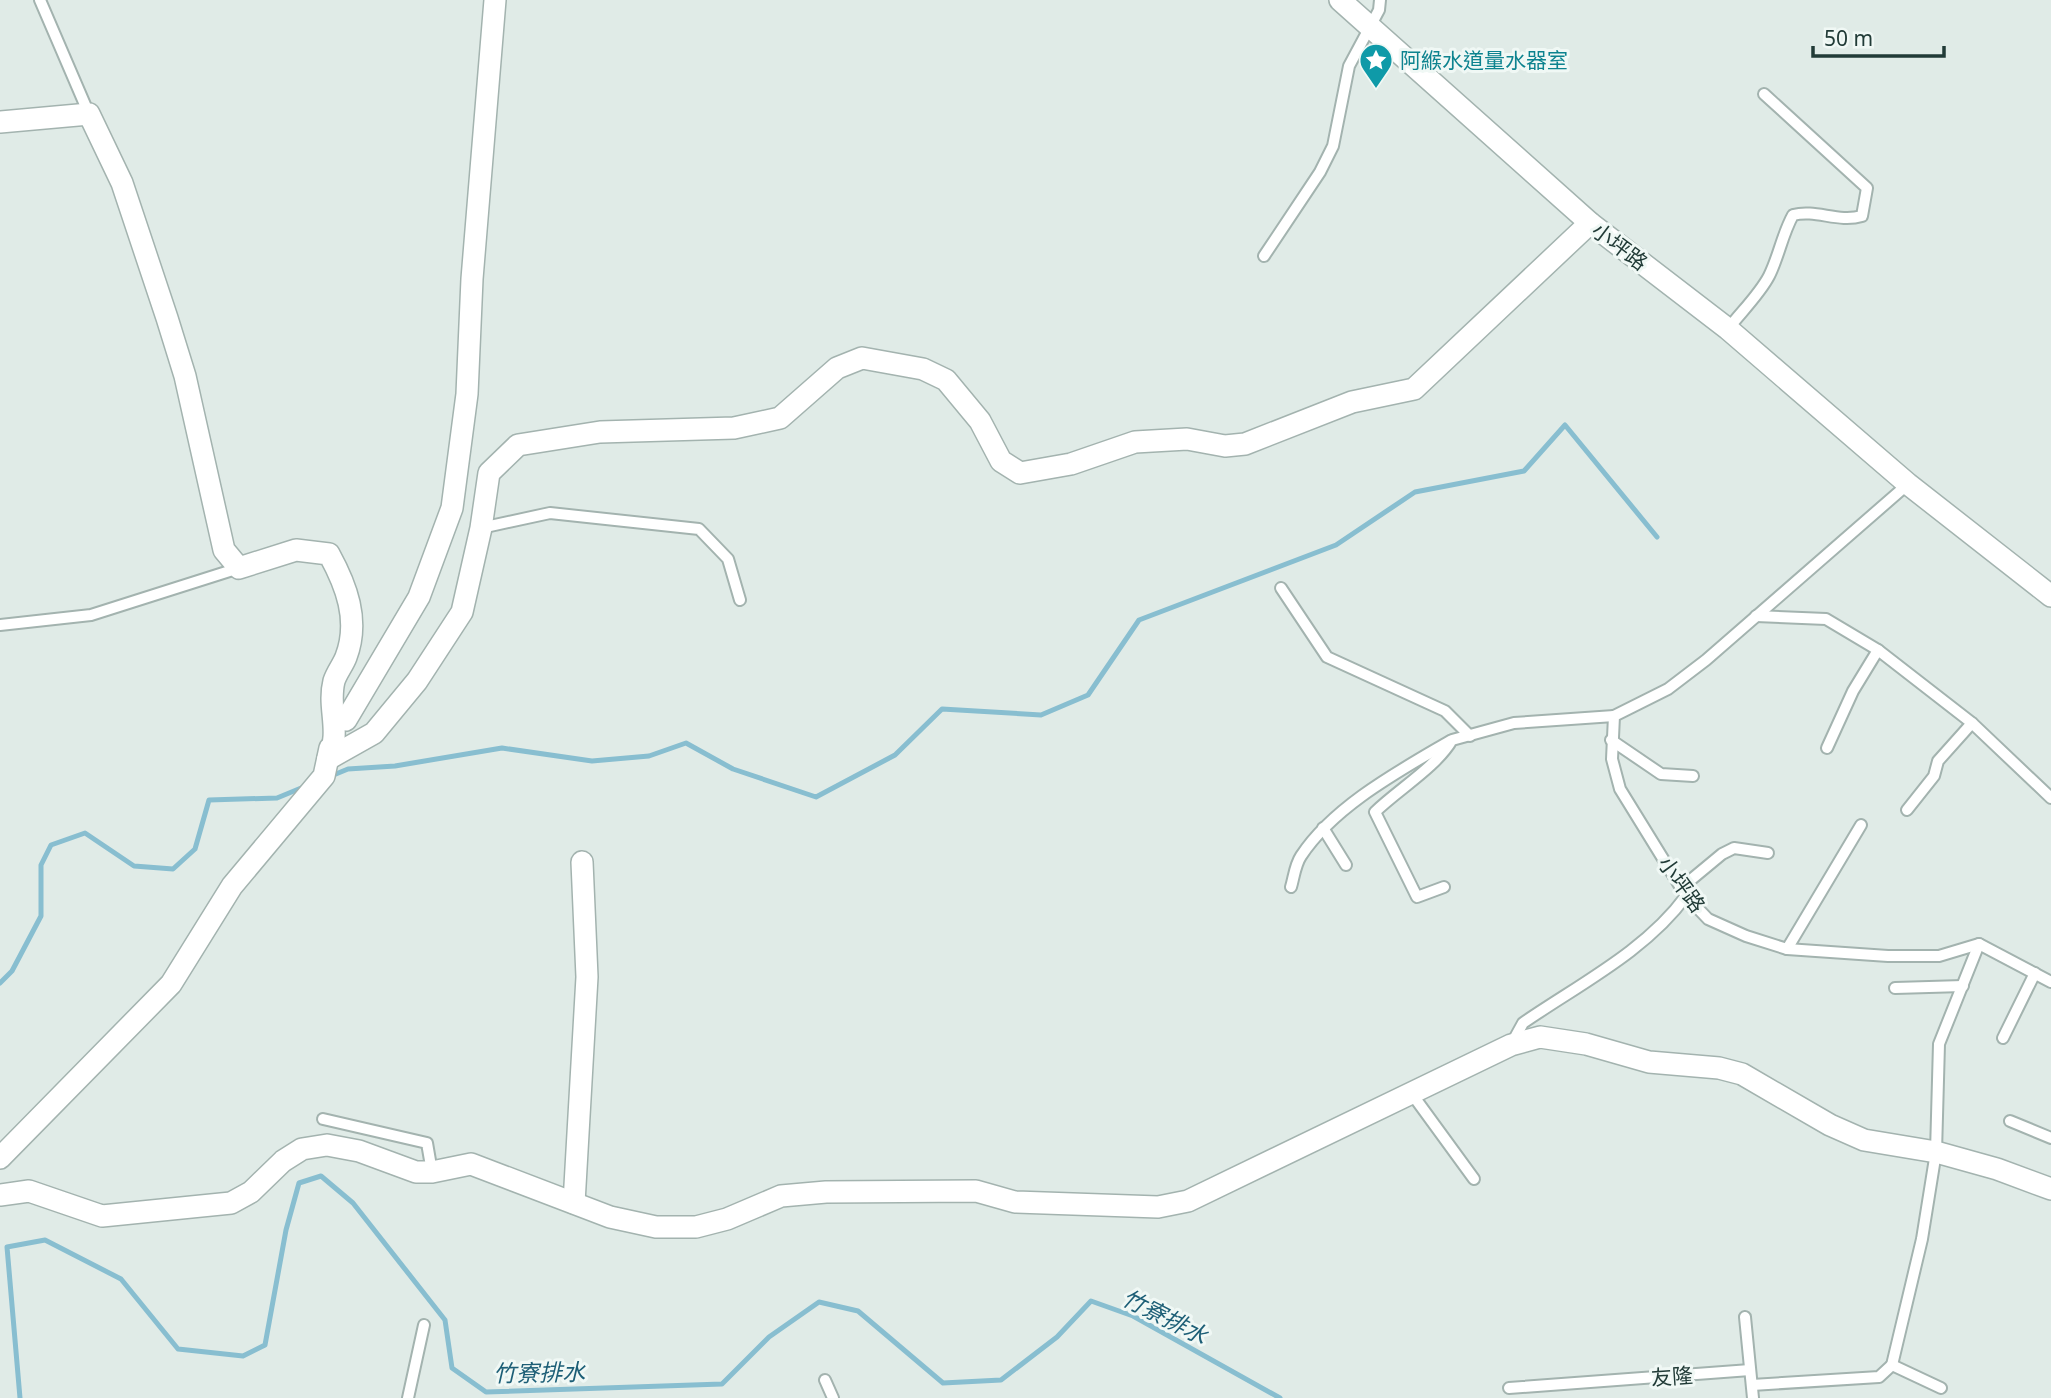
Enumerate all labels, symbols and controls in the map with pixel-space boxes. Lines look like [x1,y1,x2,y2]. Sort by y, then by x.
scale bar [1813,14,1944,58]
text: 50 m [1824,24,1873,52]
place icon: 阿緱水道量水器室 [1357,41,1395,90]
place label: 阿緱水道量水器室 [1400,46,1568,74]
street label: 小坪路 [1586,216,1654,276]
street label: 小坪路 [1652,850,1712,918]
water label: 竹寮排水 [1117,1281,1214,1352]
water label: 竹寮排水 [493,1355,586,1389]
street label: 友隆 [1650,1361,1694,1391]

